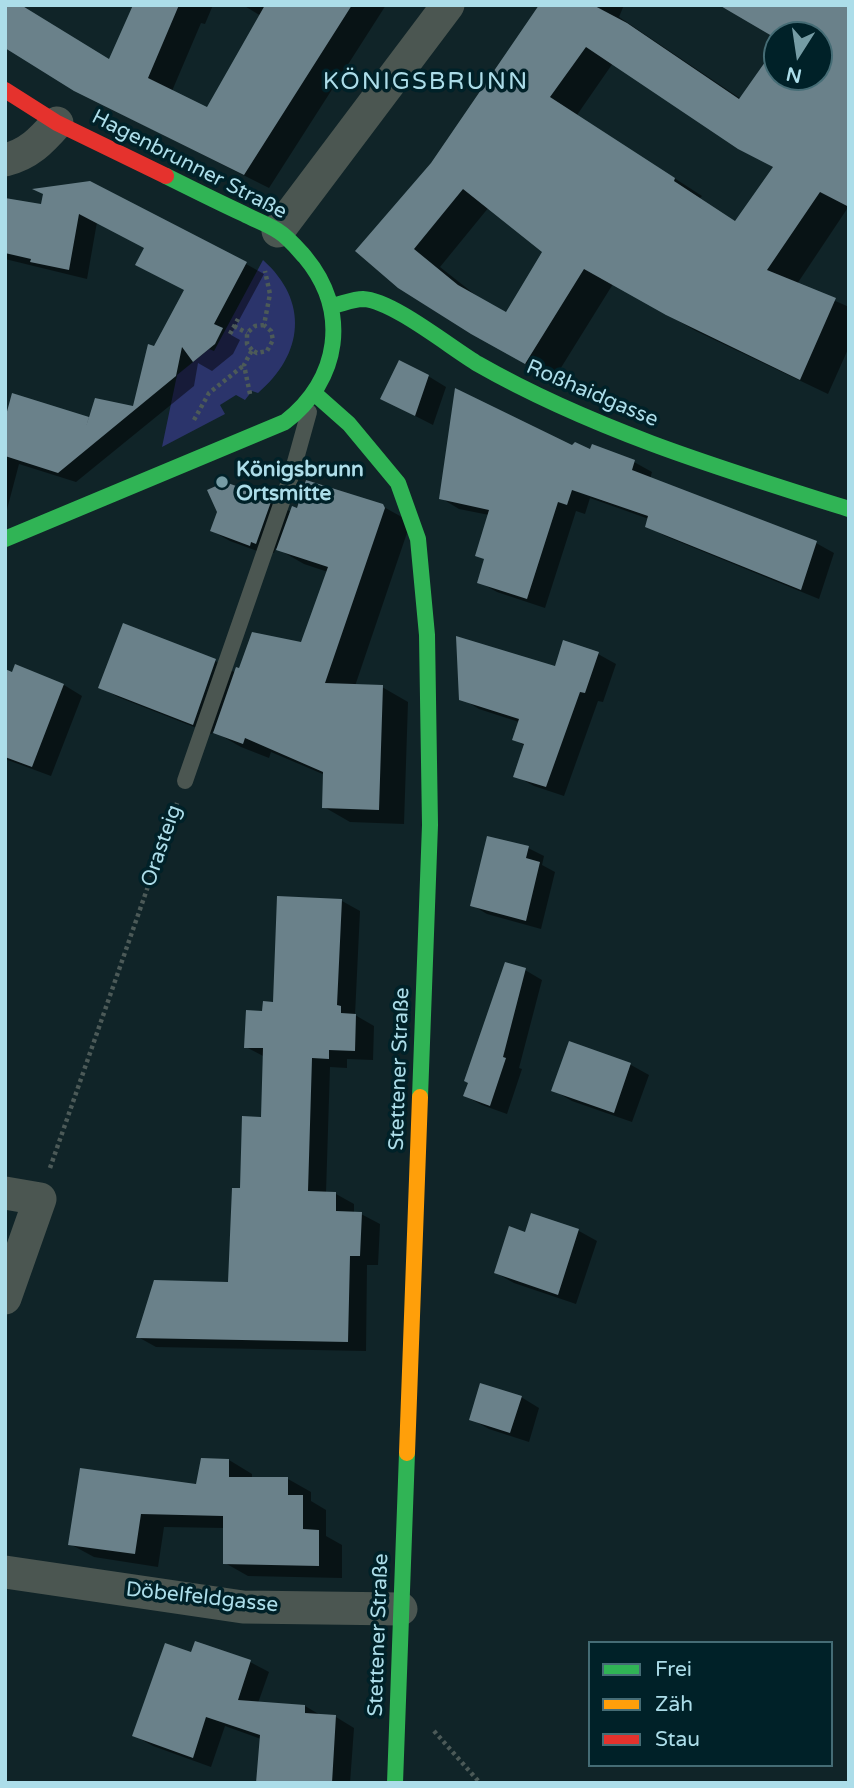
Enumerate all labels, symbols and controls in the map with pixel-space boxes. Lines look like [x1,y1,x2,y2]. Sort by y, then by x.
north arrow [763,21,833,91]
text: N [784,62,804,87]
district label: KÖNIGSBRUNN [324,69,528,97]
street label: Hagenbrunner Straße [87,105,291,225]
street label: Roßhaidgasse [522,355,662,433]
place label: Königsbrunn Ortsmitte [236,457,364,507]
marker: Königsbrunn Ortsmitte [214,474,230,490]
street label: Orasteig [136,802,188,890]
street label: Stettener Straße [385,987,415,1151]
street label: Stettener Straße [364,1553,394,1717]
street label: Döbelfeldgasse [124,1577,280,1619]
legend [588,1641,833,1767]
text: Frei [655,1657,692,1682]
text: Zäh [655,1692,693,1717]
text: Stau [655,1727,700,1752]

